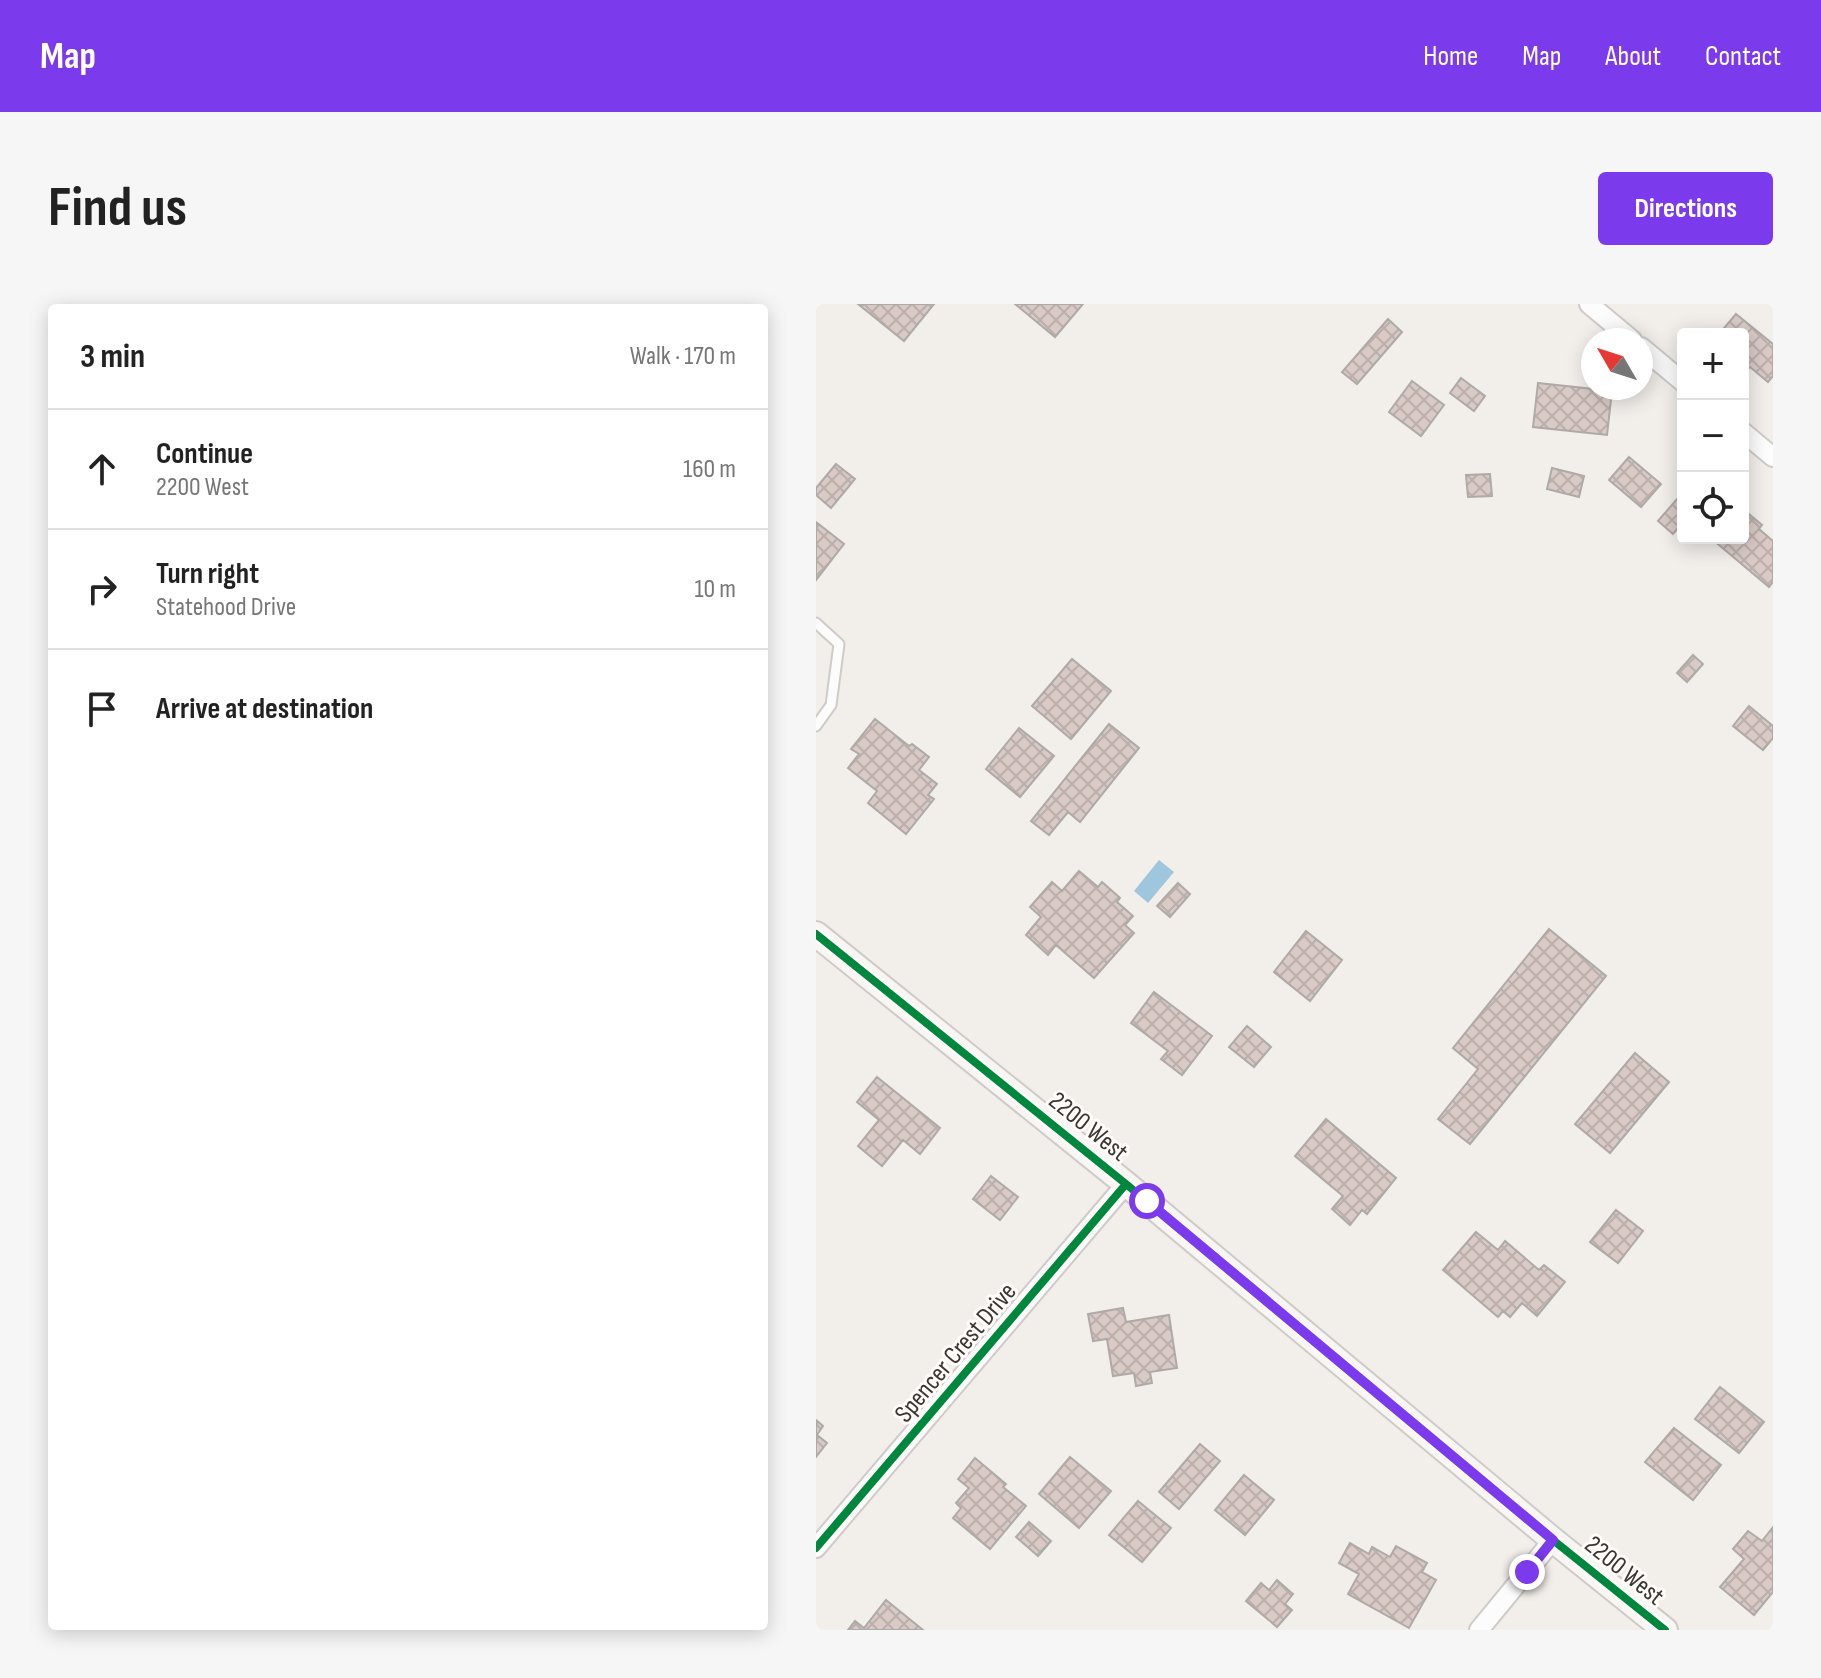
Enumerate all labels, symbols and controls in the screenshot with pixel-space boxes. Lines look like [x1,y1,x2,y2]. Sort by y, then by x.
text: Map [40,34,96,79]
text: Home [1423,40,1478,73]
text: Map [1522,40,1561,73]
text: About [1605,40,1661,73]
text: Contact [1705,40,1781,73]
button: Directions [1598,172,1773,245]
text: Find us [48,175,187,242]
north arrow [1581,328,1653,400]
map controls [1677,328,1749,544]
button: + [1677,328,1749,400]
text: 3 min [80,336,145,377]
text: Walk · 170 m [630,341,736,372]
button: − [1677,400,1749,472]
text: Continue [156,436,253,472]
icon: ahead [80,447,124,491]
text: 160 m [683,454,736,485]
text: 2200 West [156,472,249,503]
button: locate [1677,472,1749,544]
text: Turn right [156,556,259,592]
icon: right [80,567,124,611]
text: 10 m [694,574,736,605]
text: Statehood Drive [156,592,296,623]
icon: arrive [80,687,124,731]
text: Arrive at destination [156,691,373,727]
street label: 2200 West [1042,1086,1134,1168]
route start [1129,1183,1165,1219]
street label: Spencer Crest Drive [889,1277,1023,1429]
street label: 2200 West [1578,1530,1670,1612]
route end [1509,1554,1545,1590]

